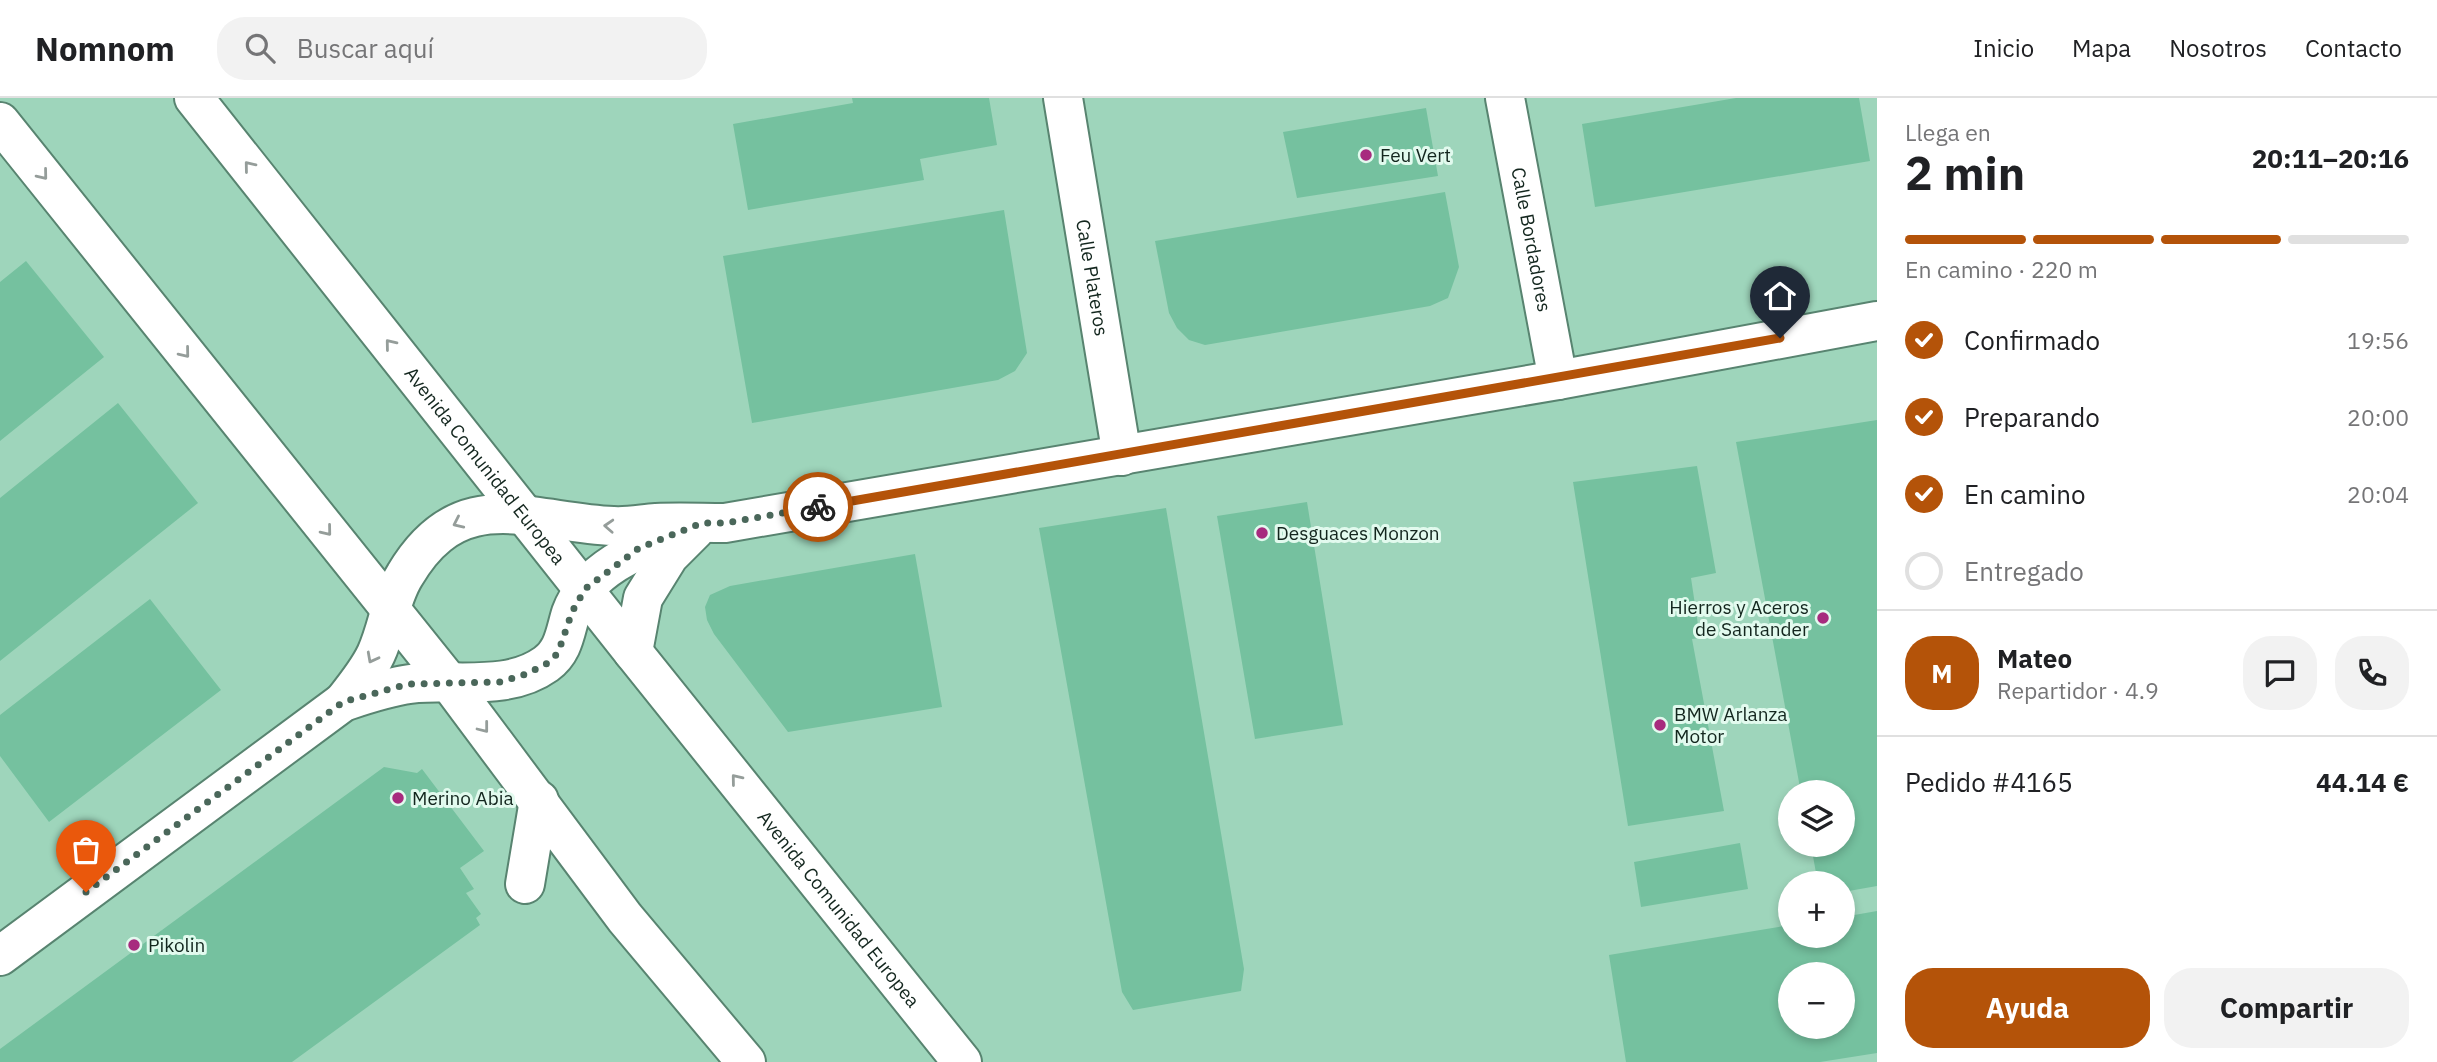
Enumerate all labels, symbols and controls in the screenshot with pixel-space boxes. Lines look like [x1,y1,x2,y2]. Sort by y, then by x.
search box [217,17,707,80]
text: Nomnom [35,27,175,70]
icon: search [241,29,279,67]
text: Buscar aquí [297,31,434,65]
text: Inicio [1973,32,2034,64]
text: Mapa [2072,32,2131,64]
text: Nosotros [2169,32,2267,64]
text: Contacto [2305,32,2402,64]
text: Llega en [1905,117,1991,147]
text: 20:11–20:16 [2252,141,2409,175]
place label: Feu Vert [1380,143,1451,167]
text: 2 min [1905,143,2025,203]
marker: Feu Vert [1358,147,1374,163]
one-way arrow [244,161,257,173]
street label: Calle Bordadores [1506,165,1557,314]
one-way arrow [34,168,47,180]
street label: Calle Plateros [1071,218,1114,338]
text: En camino · 220 m [1905,254,2098,284]
pin [1750,266,1810,338]
icon: home [1761,277,1799,315]
icon: check [1905,321,1943,359]
text: Confirmado [1964,323,2100,357]
text: 19:56 [2347,325,2409,355]
one-way arrow [386,339,399,351]
one-way arrow [176,346,189,358]
street label: Avenida Comunidad Europea [400,362,571,569]
icon: check [1905,398,1943,436]
text: Preparando [1964,400,2100,434]
text: 20:00 [2347,402,2409,432]
courier [783,472,853,542]
icon: check [1905,475,1943,513]
text: En camino [1964,477,2086,511]
text: 20:04 [2347,479,2409,509]
icon: bike [799,488,837,526]
one-way arrow [453,515,465,529]
one-way arrow [603,518,614,533]
place label: Desguaces Monzon [1276,521,1440,545]
one-way arrow [318,523,331,535]
marker: Desguaces Monzon [1254,525,1270,541]
text: Entregado [1964,554,2084,588]
place label: Hierros y Aceros de Santander [1669,595,1809,641]
marker: Hierros y Aceros de Santander [1815,610,1831,626]
button: chat [2243,636,2317,710]
button: phone [2335,636,2409,710]
text: Mateo [1997,641,2072,675]
one-way arrow [367,651,381,663]
text: M [1931,656,1953,690]
text: Repartidor · 4.9 [1997,675,2159,705]
place label: BMW Arlanza Motor [1674,702,1787,748]
marker: BMW Arlanza Motor [1652,717,1668,733]
one-way arrow [476,720,489,732]
text: Pedido #4165 [1905,765,2073,799]
text: 44.14 € [2316,765,2409,799]
one-way arrow [732,774,744,787]
map controls [1778,780,1855,1039]
button: layers [1778,780,1855,857]
place label: Merino Abia [412,786,514,810]
marker: Merino Abia [390,790,406,806]
street label: Avenida Comunidad Europea [753,805,925,1012]
pin [56,820,116,892]
icon: bag [67,831,105,869]
button: + [1778,871,1855,948]
place label: Pikolin [148,933,205,957]
marker: Pikolin [126,937,142,953]
button: − [1778,962,1855,1039]
button: Ayuda [1905,968,2150,1048]
button: Compartir [2164,968,2409,1048]

